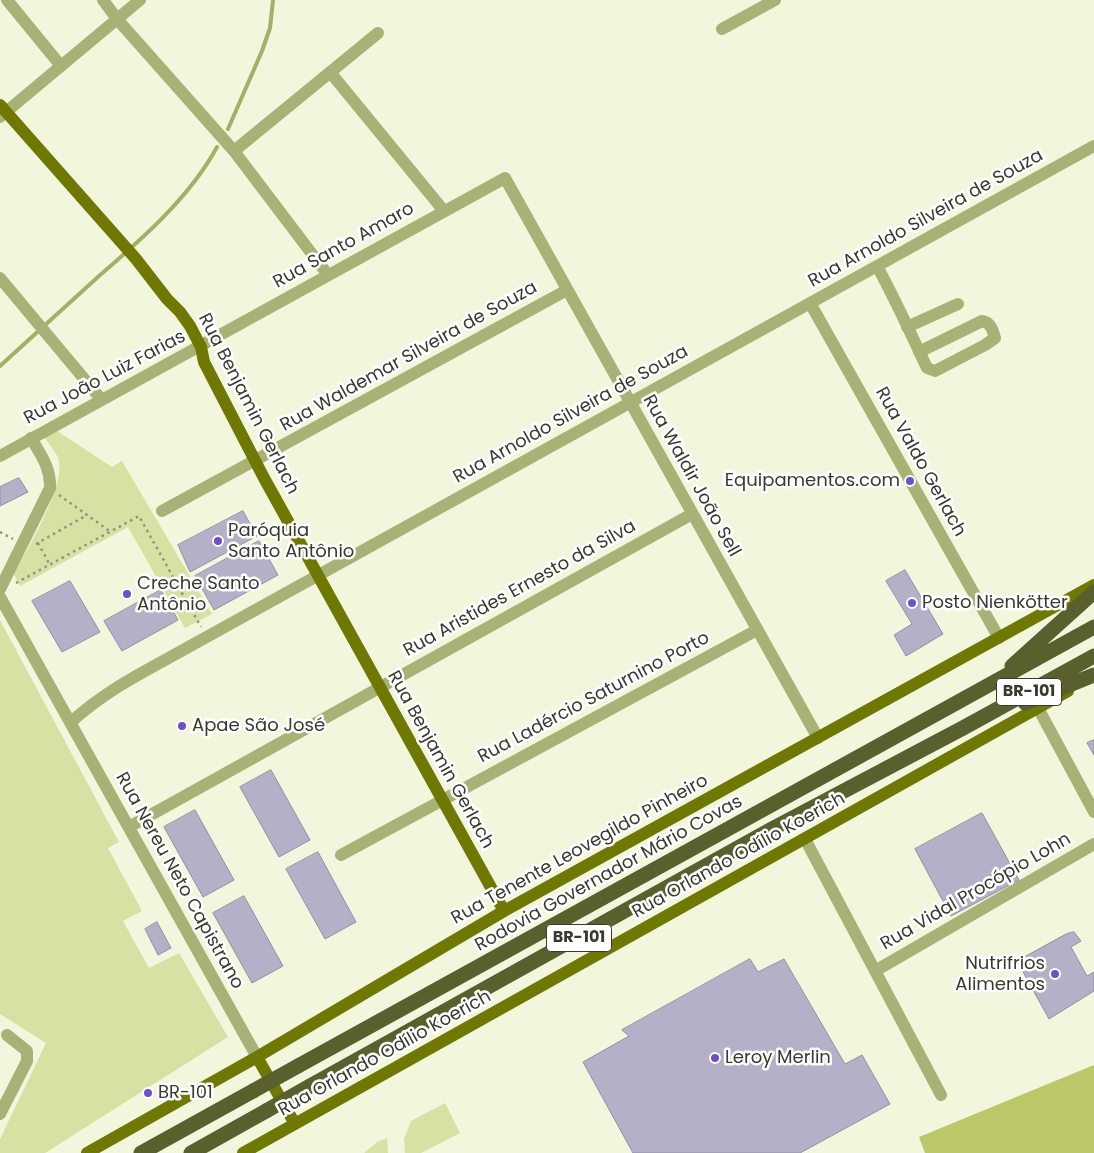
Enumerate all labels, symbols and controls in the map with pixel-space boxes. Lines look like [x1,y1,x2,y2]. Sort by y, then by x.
street label: Rua Arnoldo Silveira de Souza [805,145,1047,293]
street label: Rua Santo Amaro [270,198,418,294]
street label: Rua Waldemar Silveira de Souza [277,277,541,437]
street label: Rua Benjamin Gerlach [193,310,303,498]
street label: Rua João Luiz Farias [21,326,189,430]
street label: Rua Arnoldo Silveira de Souza [450,341,692,489]
street label: Rua Valdo Gerlach [870,383,970,541]
street label: Rua Waldir João Sell [637,391,745,561]
place label: Equipamentos.com [725,470,900,492]
marker: Equipamentos.com [904,475,916,487]
street label: Rua Aristides Ernesto da Silva [400,516,640,662]
place label: Paróquia Santo Antônio [228,520,354,562]
marker: Paróquia Santo Antônio [212,535,224,547]
place label: Creche Santo Antônio [137,573,260,616]
marker: Creche Santo Antônio [121,588,133,600]
place label: Posto Nienkötter [922,592,1068,614]
marker: Posto Nienkötter [906,597,918,609]
street label: Rua Ladércio Saturnino Porto [475,628,713,768]
street label: Rua Benjamin Gerlach [382,667,498,853]
road number: BR-101 [996,679,1062,706]
place label: Apae São José [192,715,325,737]
marker: Apae São José [176,720,188,732]
street label: Rua Nereu Neto Capistrano [110,769,248,993]
street label: Rua Tenente Leovegildo Pinheiro [448,770,712,930]
street label: Rua Orlando Odílio Koerich [629,788,849,924]
street label: Rodovia Governador Mário Covas [472,791,746,957]
street label: Rua Vidal Procópio Lohn [877,829,1075,955]
road number: BR-101 [546,924,612,951]
place label: Nutrifrios Alimentos [955,953,1045,996]
marker: Nutrifrios Alimentos [1049,968,1061,980]
street label: Rua Orlando Odílio Koerich [275,986,495,1122]
place label: Leroy Merlin [725,1047,831,1069]
marker: Leroy Merlin [709,1052,721,1064]
place label: BR-101 [158,1082,213,1104]
marker: BR-101 [142,1087,154,1099]

